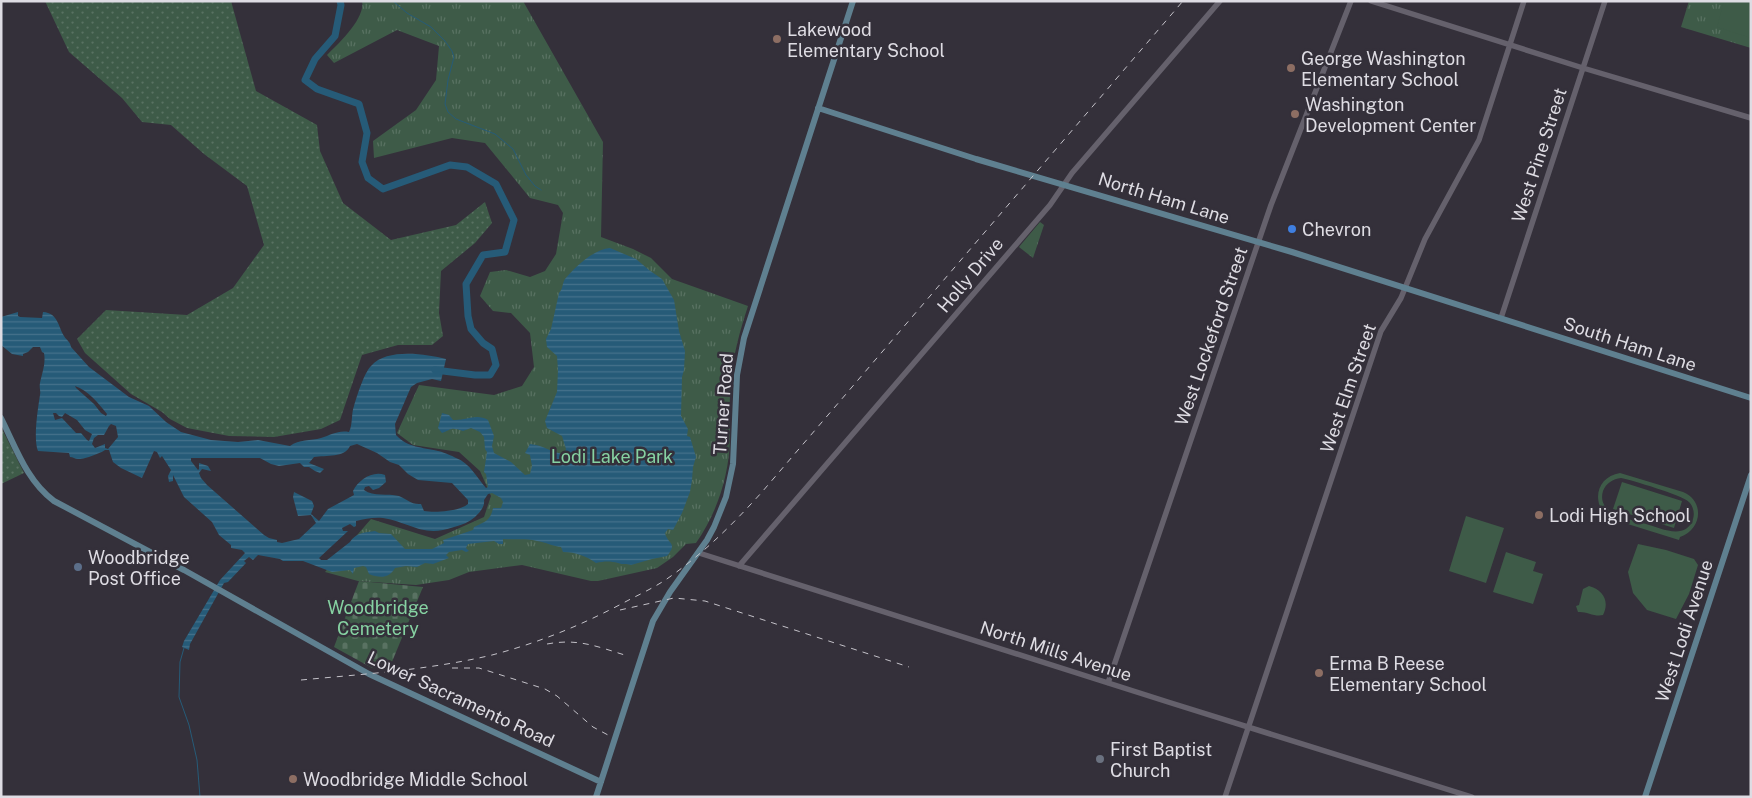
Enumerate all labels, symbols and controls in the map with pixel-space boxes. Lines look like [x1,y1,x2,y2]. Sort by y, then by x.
place label: Lakewood Elementary School [787,19,945,61]
marker: Lakewood Elementary School [771,33,783,45]
place label: George Washington Elementary School [1301,48,1466,90]
marker: George Washington Elementary School [1285,62,1297,74]
street label: West Pine Street [1507,85,1571,225]
place label: Washington Development Center [1305,94,1476,136]
marker: Washington Development Center [1289,108,1301,120]
street label: North Ham Lane [1096,168,1232,228]
place label: Chevron [1302,219,1371,240]
marker: Chevron [1286,223,1298,235]
street label: Holly Drive [933,233,1007,317]
street label: West Lockeford Street [1170,244,1252,428]
street label: South Ham Lane [1561,313,1699,375]
street label: West Elm Street [1316,320,1380,456]
street label: Turner Road [709,352,737,456]
park label: Lodi Lake Park [551,446,673,467]
place label: Lodi High School [1549,505,1691,526]
marker: Lodi High School [1533,509,1545,521]
place label: Woodbridge Post Office [88,547,190,589]
street label: West Lodi Avenue [1651,557,1717,705]
marker: Woodbridge Post Office [72,561,84,573]
park label: Woodbridge Cemetery [327,597,429,639]
street label: North Mills Avenue [977,617,1135,685]
street label: Lower Sacramento Road [364,646,558,752]
place label: Erma B Reese Elementary School [1329,653,1487,695]
marker: Erma B Reese Elementary School [1313,667,1325,679]
place label: First Baptist Church [1110,739,1212,781]
marker: First Baptist Church [1094,753,1106,765]
place label: Woodbridge Middle School [303,769,528,790]
marker: Woodbridge Middle School [287,773,299,785]

